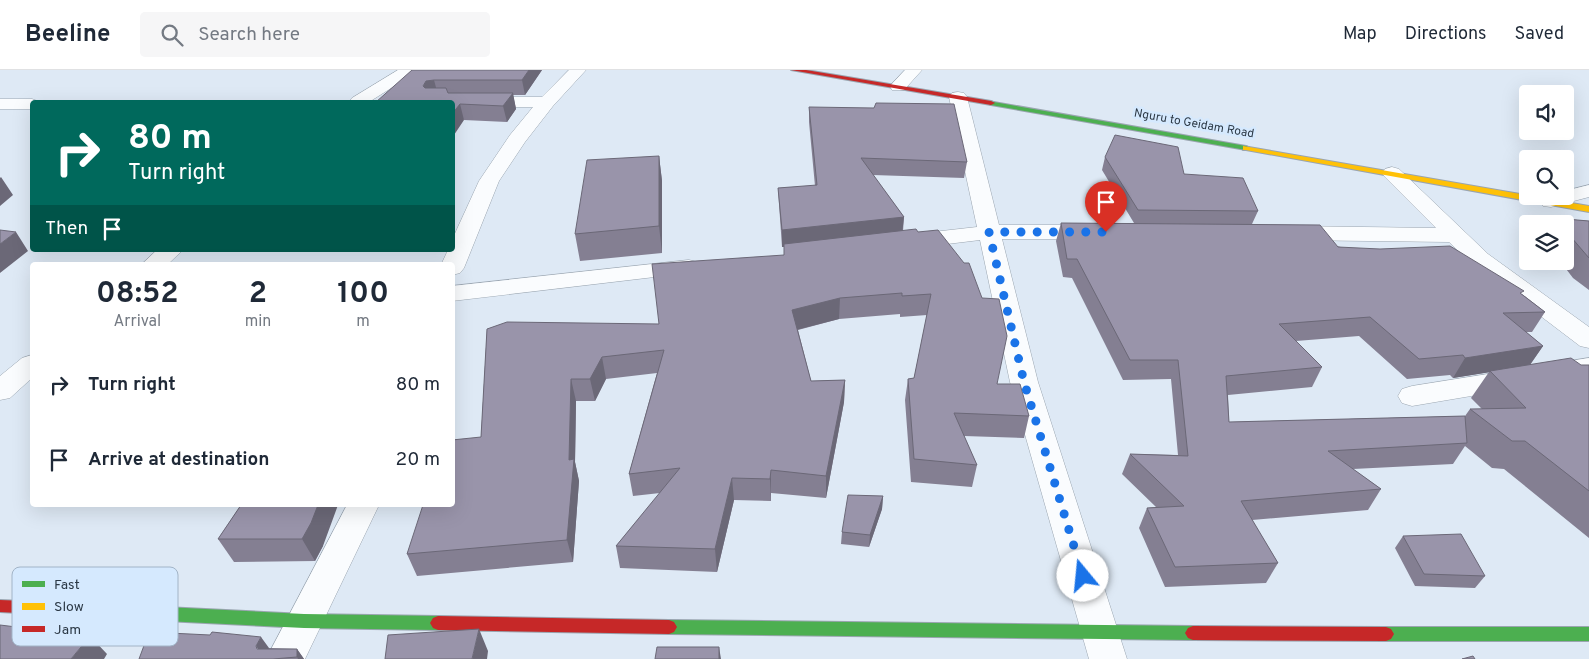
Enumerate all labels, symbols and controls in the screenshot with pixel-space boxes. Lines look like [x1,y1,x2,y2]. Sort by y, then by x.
search box [140,12,490,57]
text: Beeline [25,20,110,50]
icon: search [158,21,186,49]
text: Search here [198,23,300,47]
text: Map [1343,23,1377,46]
text: Directions [1405,23,1487,46]
text: Saved [1515,23,1564,46]
map controls [1519,85,1574,270]
button: sound [1519,85,1574,140]
street label: Nguru to Geidam Road [1133,106,1255,142]
text: 80 m [128,117,212,161]
icon: right [45,120,110,185]
button: search [1519,150,1574,205]
text: Turn right [128,160,225,187]
pin [1085,181,1127,232]
icon: arrive [1092,188,1120,216]
icon: arrive [98,215,126,243]
button: layers [1519,215,1574,270]
text: Then [45,217,88,241]
text: 08:52 [96,276,179,313]
text: 2 [249,276,267,313]
text: 100 [337,276,389,313]
text: Arrival [113,312,161,332]
text: min [245,312,271,332]
text: m [356,312,370,332]
icon: right [45,371,73,399]
text: Turn right [88,373,176,397]
text: 80 m [396,373,440,397]
icon: arrive [45,446,73,474]
text: Arrive at destination [88,448,269,472]
text: 20 m [396,448,440,472]
position arrow [1056,549,1108,601]
legend [12,567,178,646]
text: Fast [54,577,80,594]
text: Slow [54,599,84,616]
text: Jam [54,622,81,639]

